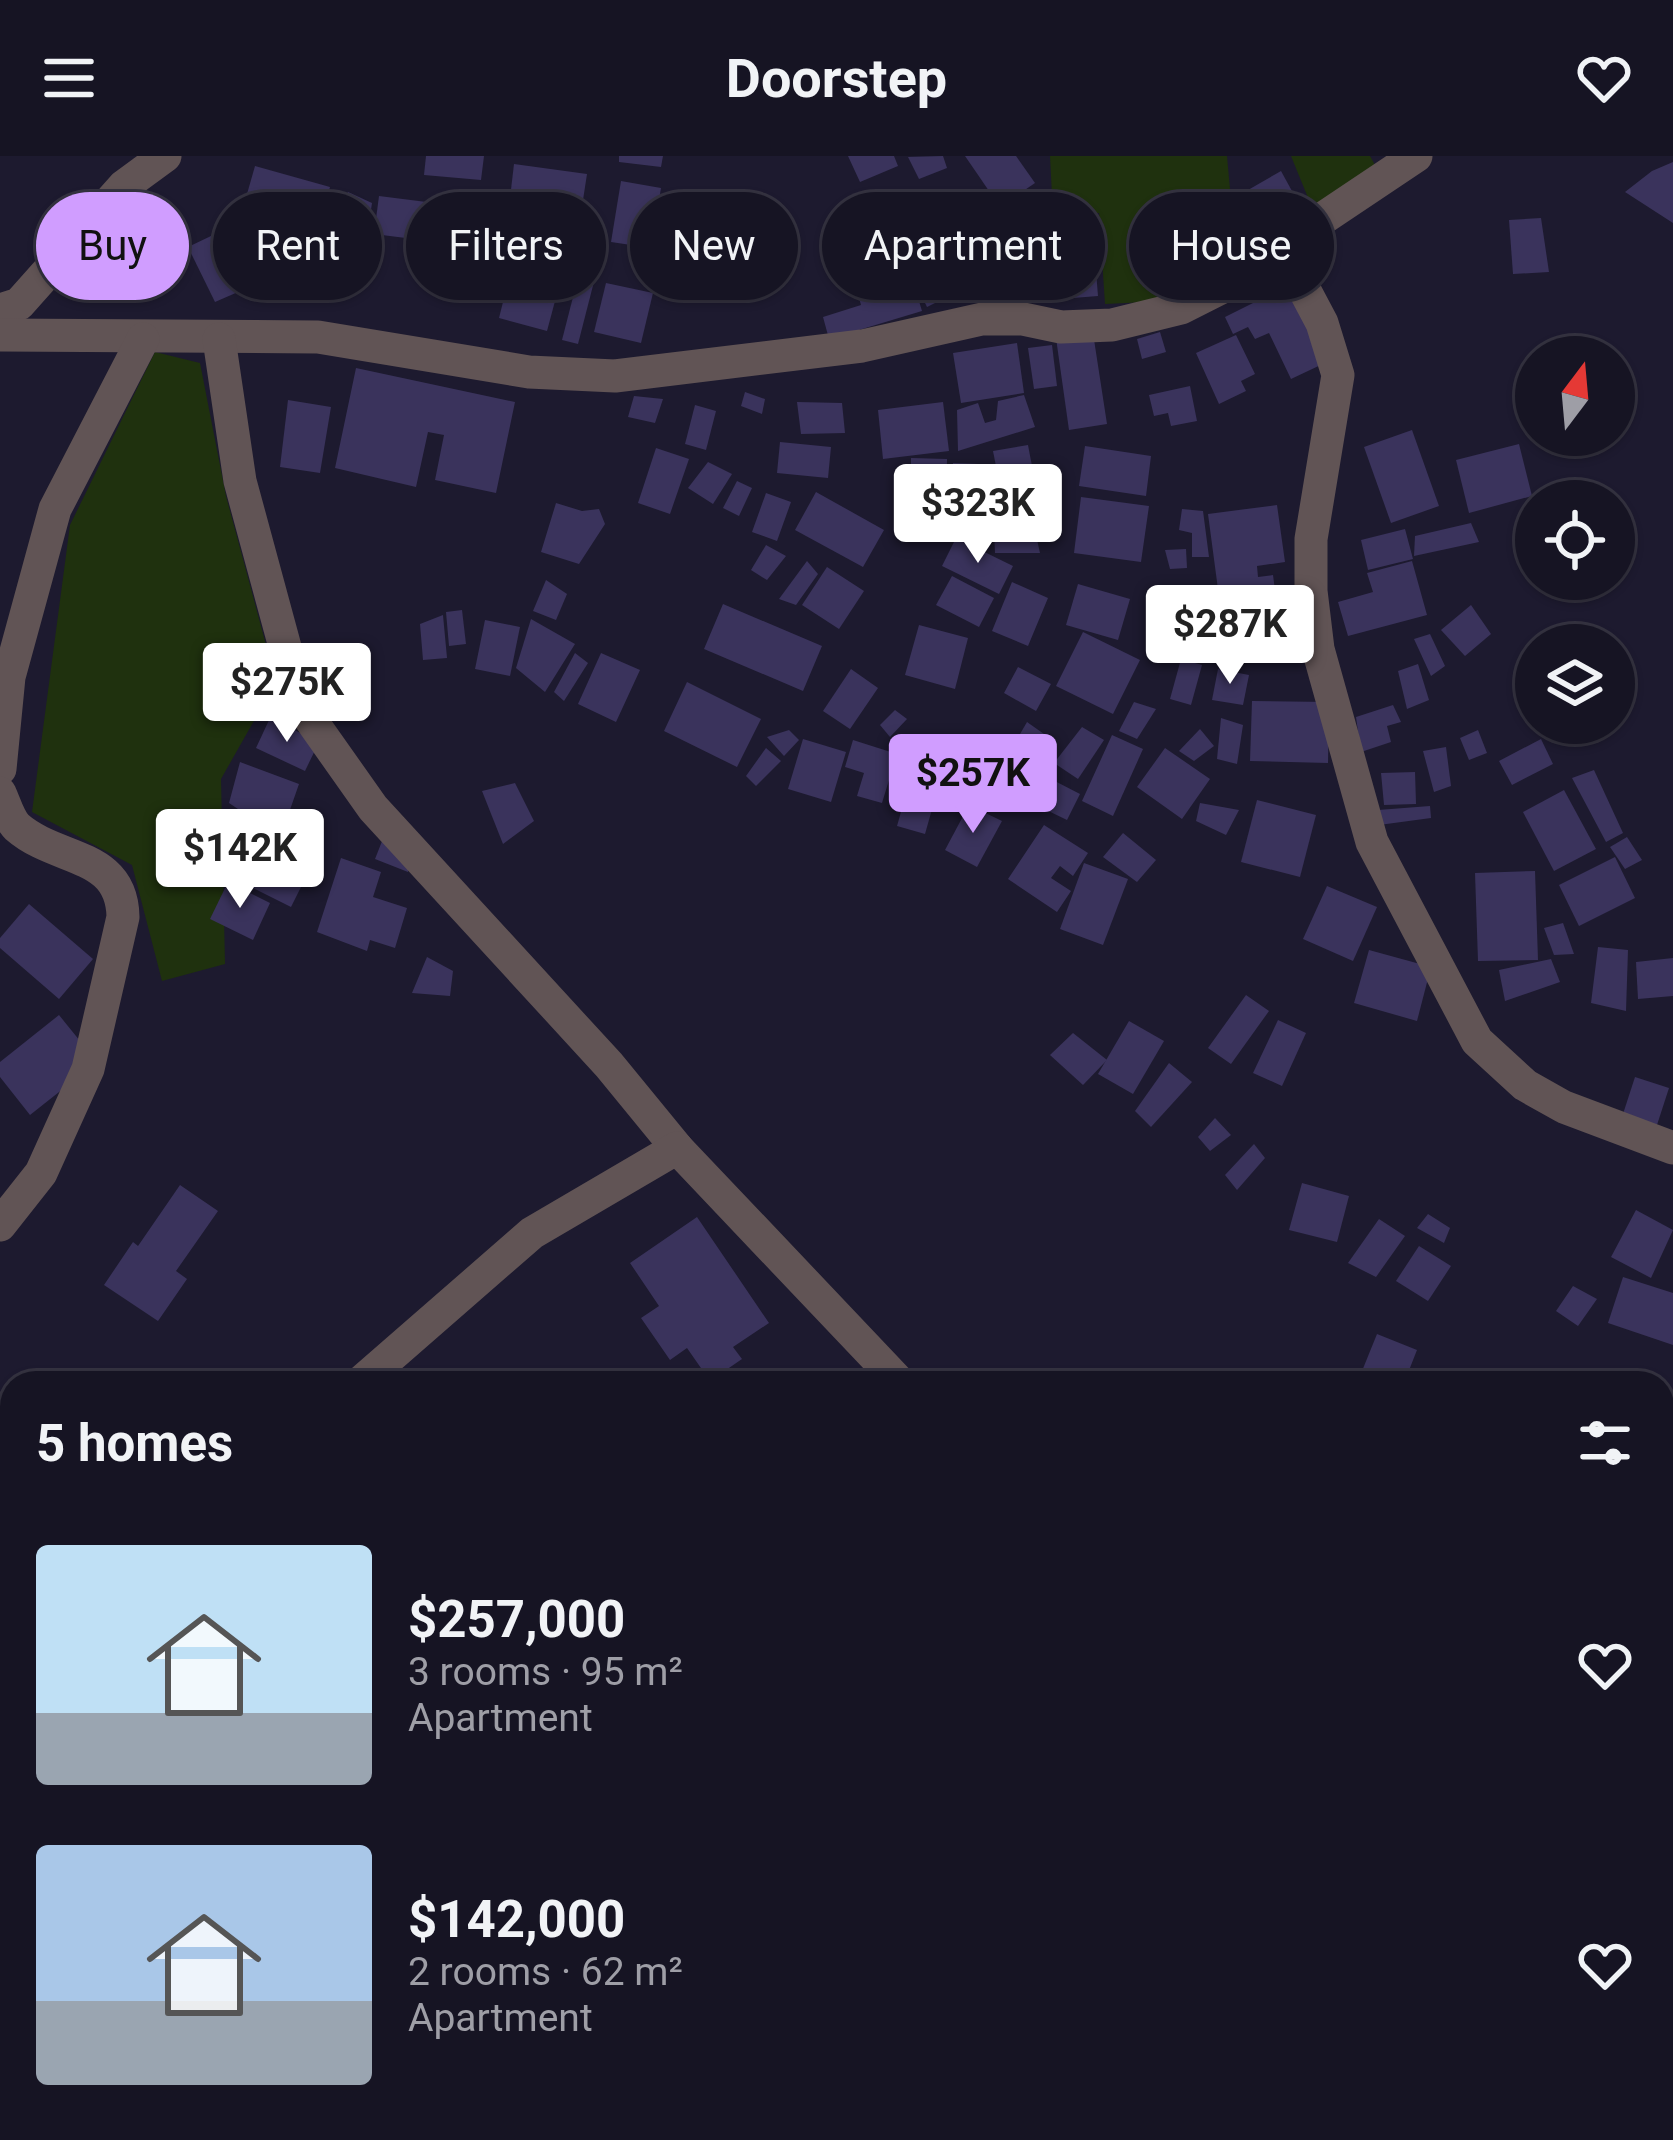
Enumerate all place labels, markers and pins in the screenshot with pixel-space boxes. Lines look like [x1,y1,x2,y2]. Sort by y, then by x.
pin: $323K [894,464,1062,566]
pin: $287K [1146,585,1314,687]
pin: $275K [203,643,371,745]
pin: $257K [889,734,1057,836]
pin: $142K [156,809,324,911]

